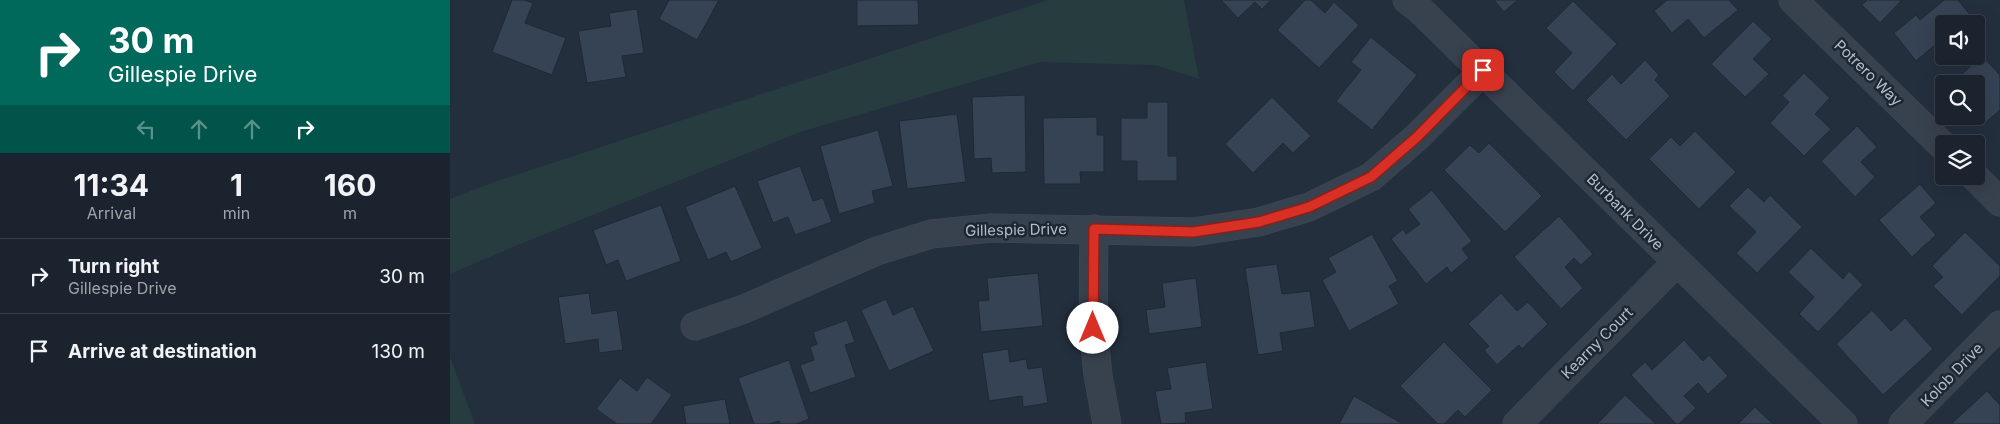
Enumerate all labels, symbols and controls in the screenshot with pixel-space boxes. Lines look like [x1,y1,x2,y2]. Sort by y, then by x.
map controls [1935,15,1985,185]
button: sound [1935,15,1985,65]
text: 30 m [108,19,194,61]
icon: right [25,20,90,85]
street label: Potrero Way [1831,36,1907,110]
pin [1462,49,1504,91]
icon: arrive [1469,56,1497,84]
text: Gillespie Drive [108,61,257,87]
button: search [1935,75,1985,125]
icon: left [132,115,160,143]
icon: ahead [185,115,213,143]
icon: ahead [238,115,266,143]
icon: right [291,115,319,143]
button: layers [1935,135,1985,185]
text: 11:34 [74,167,149,203]
text: 1 [230,167,243,203]
text: 160 [324,167,376,203]
street label: Burbank Drive [1583,169,1668,254]
text: Arrival [87,203,136,223]
text: min [223,203,250,223]
text: m [343,203,357,223]
street label: Gillespie Drive [965,219,1067,240]
text: Turn right [68,255,159,278]
icon: right [25,262,53,290]
text: 30 m [379,265,425,288]
text: Gillespie Drive [68,278,177,298]
position arrow [1066,301,1118,353]
street label: Kearny Court [1557,303,1637,382]
icon: arrive [25,337,53,365]
street label: Kolob Drive [1916,339,1987,411]
text: Arrive at destination [68,340,257,363]
text: 130 m [372,340,425,363]

